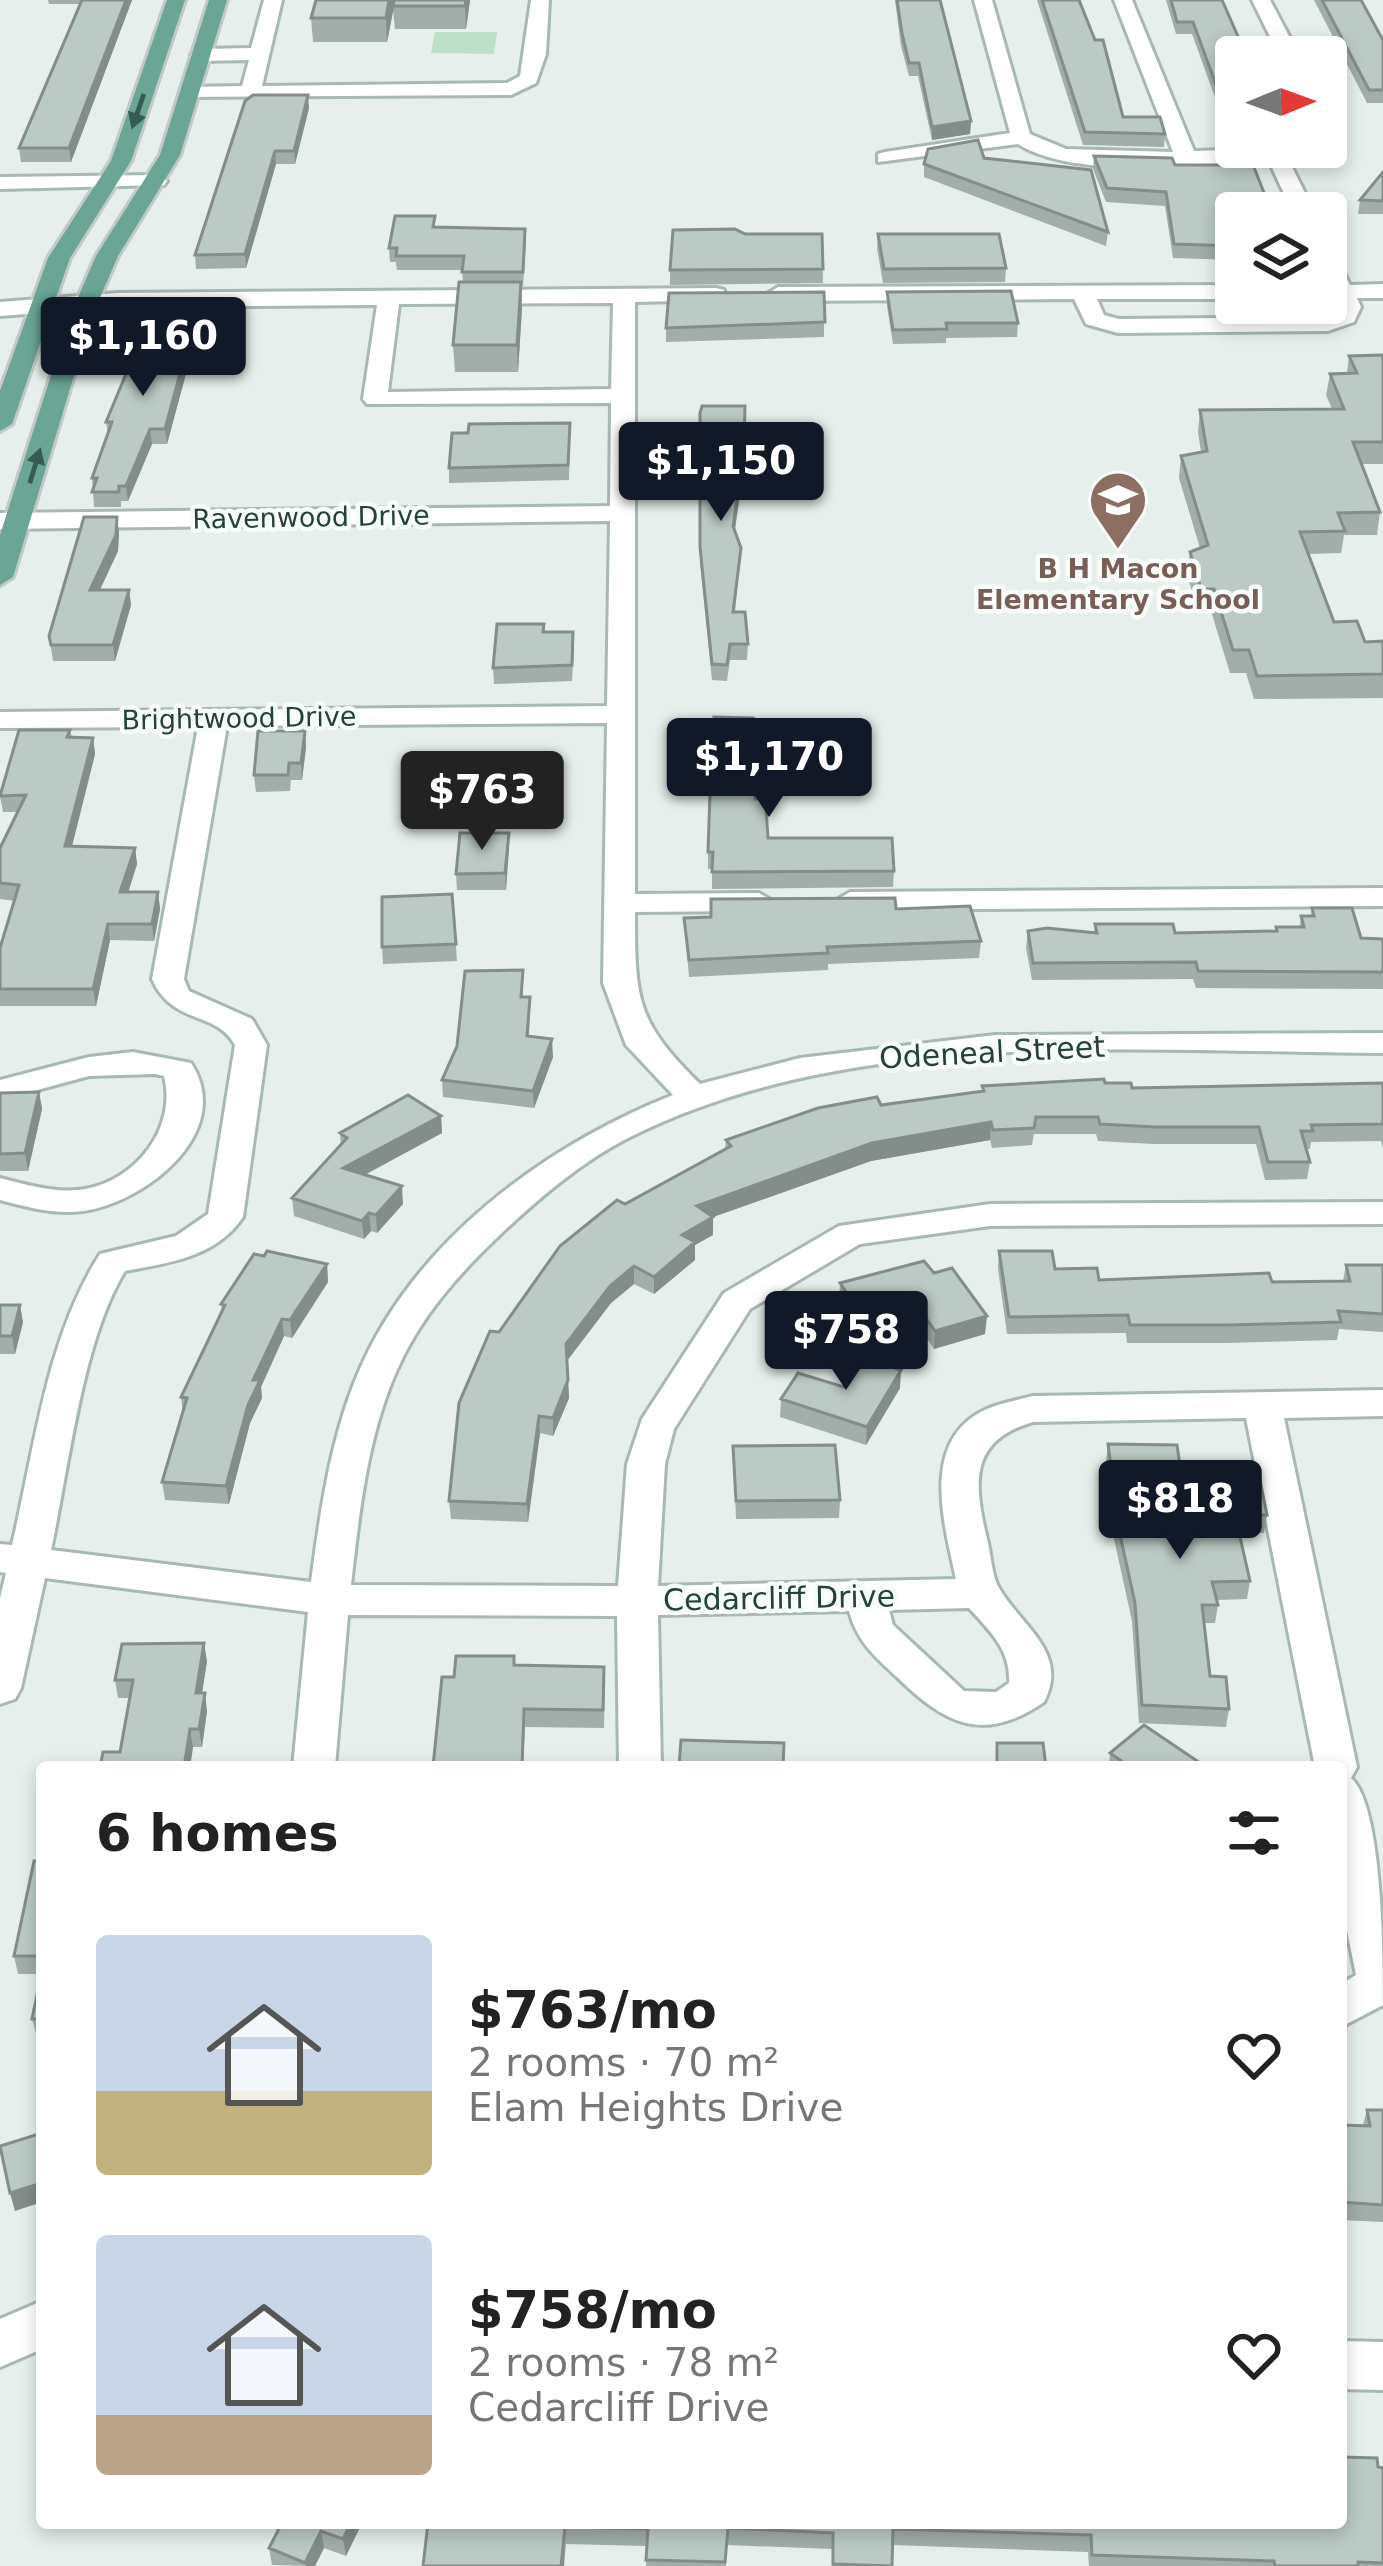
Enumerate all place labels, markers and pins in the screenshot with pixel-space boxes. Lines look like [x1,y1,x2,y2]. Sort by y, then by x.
pin: $1,160 [45,297,241,399]
pin: $1,150 [623,422,819,524]
school or university icon: B H Macon Elementary School [1087,469,1149,551]
place label: B H Macon Elementary School [976,553,1260,615]
pin: $1,170 [671,718,867,820]
pin: $763 [411,751,553,853]
pin: $758 [775,1291,917,1393]
pin: $818 [1109,1460,1251,1562]

